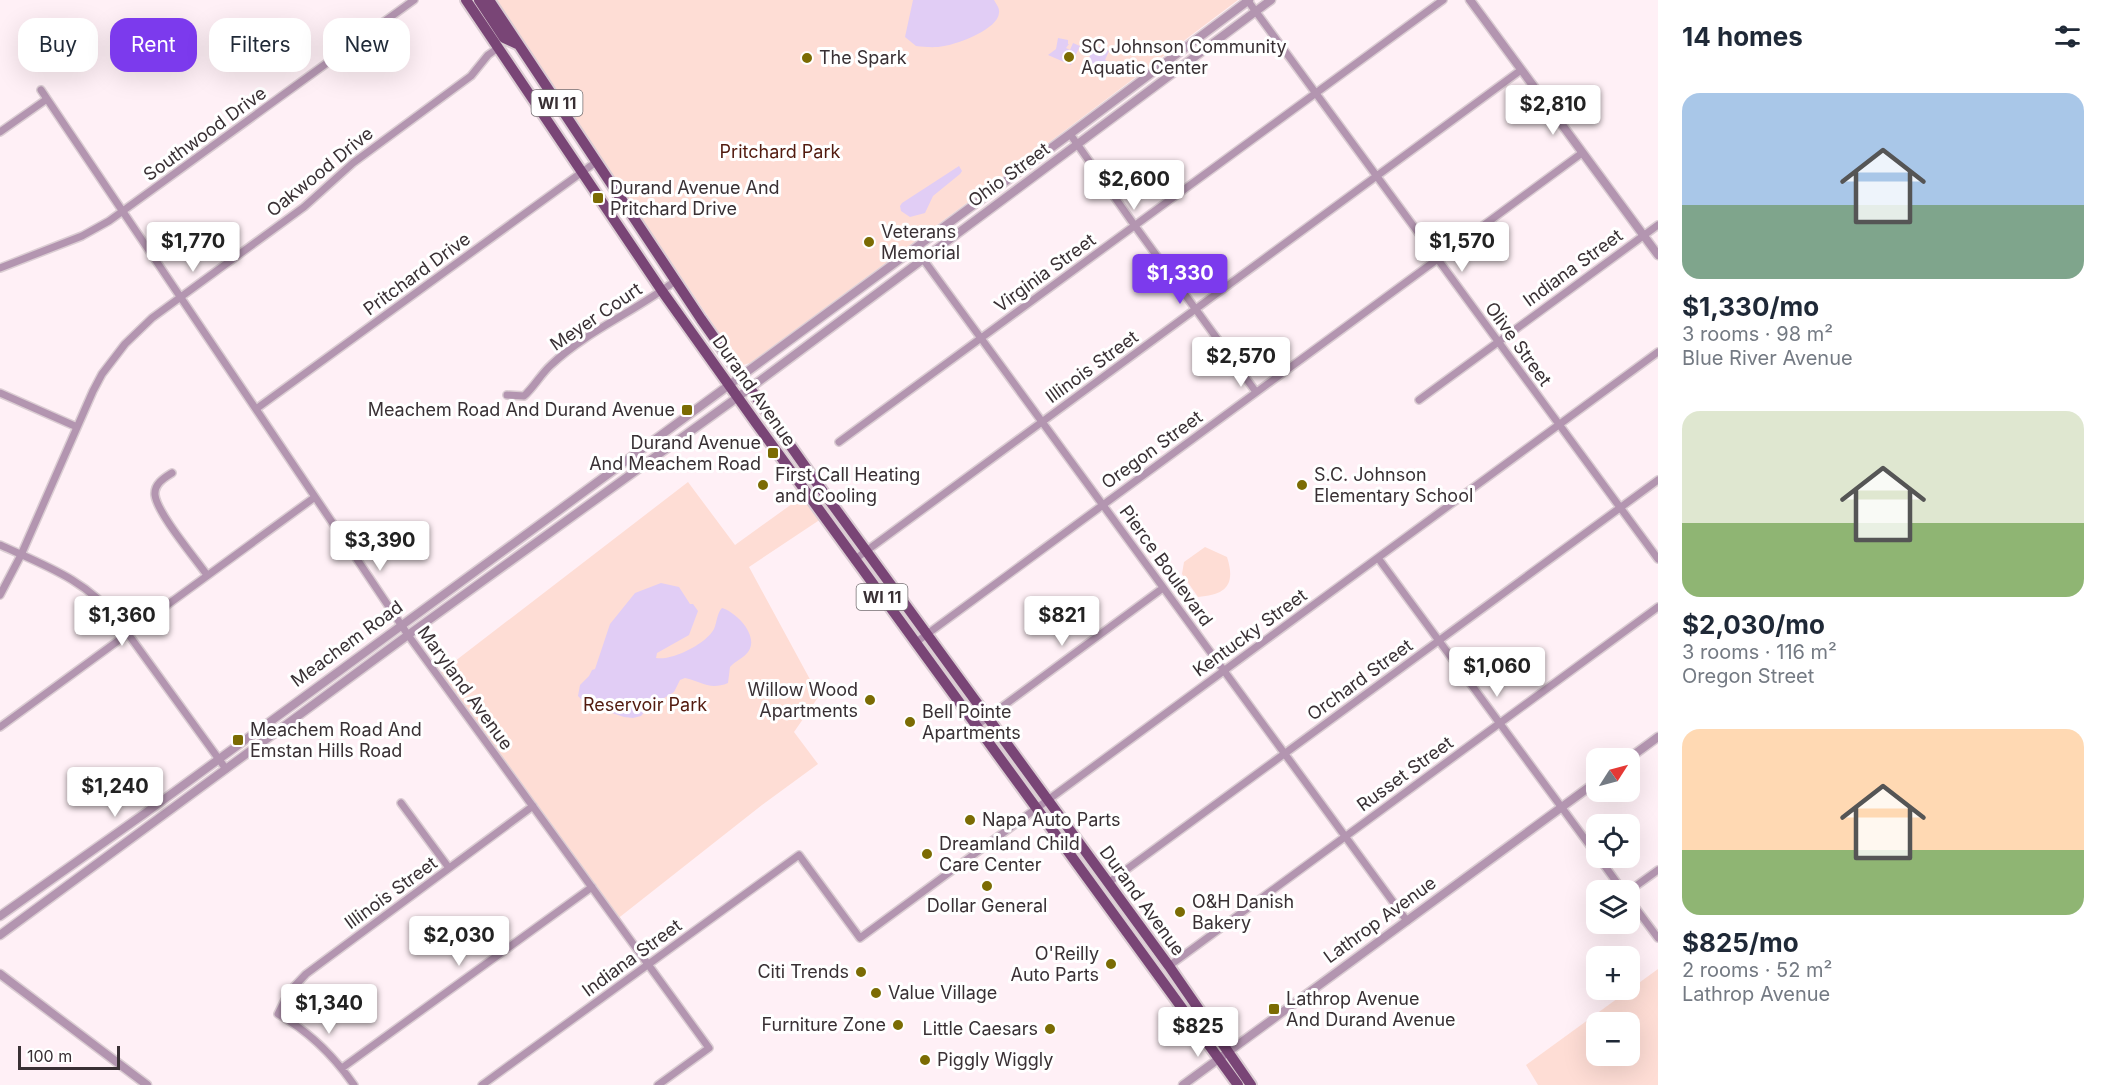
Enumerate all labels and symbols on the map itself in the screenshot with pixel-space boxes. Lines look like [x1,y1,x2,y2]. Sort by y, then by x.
place label: SC Johnson Community Aquatic Center [1081,36,1287,78]
place label: The Spark [819,47,907,68]
marker: SC Johnson Community Aquatic Center [1062,50,1076,64]
marker: The Spark [800,51,814,65]
street label: Southwood Drive [139,82,270,185]
pin: $2,810 [1504,85,1602,136]
road number: WI 11 [532,90,582,116]
street label: Oakwood Drive [262,122,377,221]
street label: Ohio Street [964,138,1054,211]
park label: Pritchard Park [720,141,841,162]
pin: $2,600 [1085,160,1183,211]
place label: Durand Avenue And Pritchard Drive [610,177,780,219]
marker: Durand Avenue And Pritchard Drive [591,191,605,205]
place label: Veterans Memorial [881,221,960,263]
pin: $1,770 [144,222,242,273]
pin: $1,570 [1413,222,1511,273]
street label: Indiana Street [1519,224,1627,311]
street label: Pritchard Drive [359,228,474,319]
street label: Virginia Street [990,229,1099,316]
marker: Veterans Memorial [862,235,876,249]
pin: $1,330 [1131,254,1229,305]
street label: Meyer Court [546,278,646,355]
street label: Olive Street [1481,298,1556,390]
street label: Illinois Street [1041,326,1142,407]
street label: Durand Avenue [708,331,800,450]
pin: $2,570 [1192,337,1290,388]
place label: Meachem Road And Durand Avenue [368,399,675,420]
marker: Meachem Road And Durand Avenue [680,403,694,417]
street label: Oregon Street [1097,406,1206,493]
place label: Durand Avenue And Meachem Road [589,432,761,474]
marker: Durand Avenue And Meachem Road [766,446,780,460]
place label: First Call Heating and Cooling [775,464,920,506]
place label: S.C. Johnson Elementary School [1314,464,1473,506]
marker: First Call Heating and Cooling [756,478,770,492]
marker: S.C. Johnson Elementary School [1295,478,1309,492]
street label: Pierce Boulevard [1116,501,1217,630]
pin: $3,390 [331,521,429,572]
road number: WI 11 [856,584,908,610]
street label: Kentucky Street [1189,584,1311,681]
pin: $1,360 [73,596,171,647]
street label: Meachem Road [287,596,407,691]
pin: $821 [1026,596,1098,647]
street label: Maryland Avenue [413,622,517,754]
street label: Orchard Street [1303,634,1416,725]
pin: $1,060 [1448,647,1546,698]
place label: Willow Wood Apartments [747,679,858,721]
marker: Willow Wood Apartments [863,693,877,707]
park label: Reservoir Park [583,694,707,715]
place label: Bell Pointe Apartments [922,701,1021,743]
marker: Bell Pointe Apartments [903,715,917,729]
place label: Meachem Road And Emstan Hills Road [250,719,422,761]
street label: Russet Street [1353,732,1457,815]
marker: Meachem Road And Emstan Hills Road [231,733,245,747]
north arrow [1586,748,1640,802]
pin: $1,240 [66,767,164,818]
place label: Napa Auto Parts [982,809,1121,830]
marker: Napa Auto Parts [963,813,977,827]
place label: Dreamland Child Care Center [939,833,1080,875]
street label: Durand Avenue [1096,842,1189,960]
marker: Dreamland Child Care Center [920,847,934,861]
street label: Illinois Street [340,852,441,933]
street label: Lathrop Avenue [1320,872,1440,967]
marker: Dollar General [980,879,994,893]
place label: O&H Danish Bakery [1192,891,1294,933]
place label: Dollar General [927,895,1047,916]
marker: O&H Danish Bakery [1173,905,1187,919]
street label: Indiana Street [578,914,686,1001]
pin: $2,030 [410,916,508,967]
place label: O'Reilly Auto Parts [1010,943,1099,985]
marker: O'Reilly Auto Parts [1104,957,1118,971]
place label: Citi Trends [757,961,849,982]
marker: Citi Trends [854,965,868,979]
place label: Value Village [888,982,997,1003]
pin: $1,340 [280,984,378,1035]
marker: Value Village [869,986,883,1000]
place label: Lathrop Avenue And Durand Avenue [1286,988,1456,1030]
marker: Lathrop Avenue And Durand Avenue [1267,1002,1281,1016]
pin: $825 [1162,1007,1234,1058]
place label: Furniture Zone [761,1014,886,1035]
marker: Furniture Zone [891,1018,905,1032]
place label: Little Caesars [923,1018,1038,1039]
marker: Little Caesars [1043,1022,1057,1036]
scale bar [18,1043,120,1070]
place label: Piggly Wiggly [937,1049,1053,1070]
marker: Piggly Wiggly [918,1053,932,1067]

